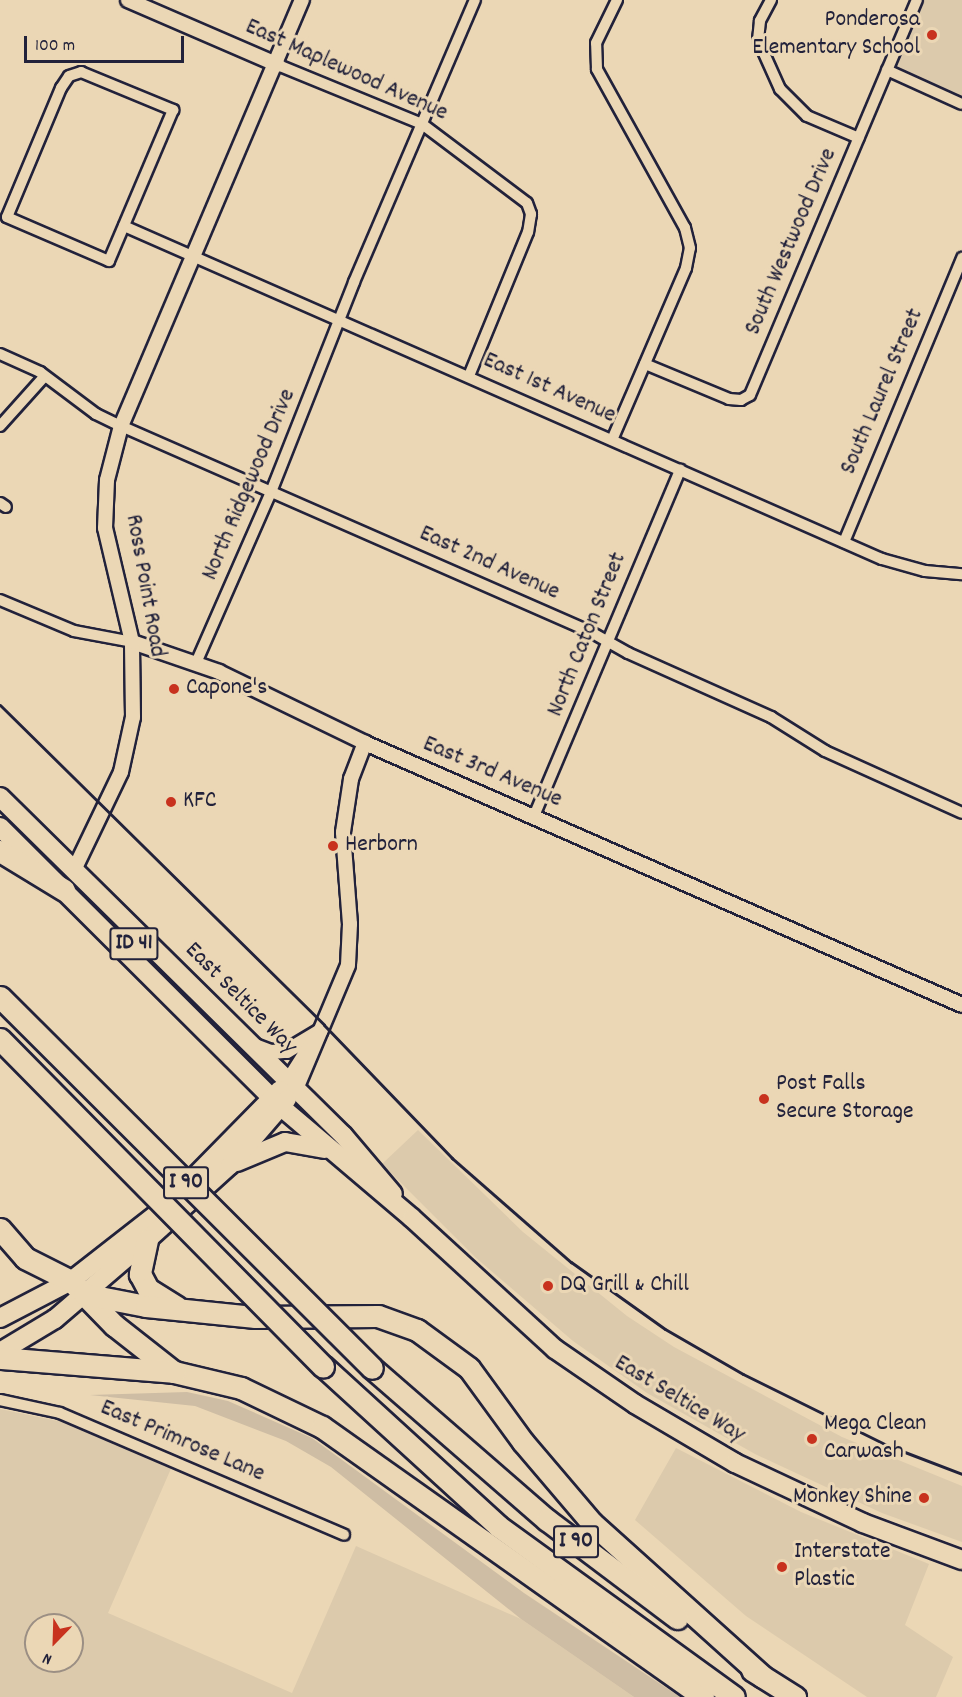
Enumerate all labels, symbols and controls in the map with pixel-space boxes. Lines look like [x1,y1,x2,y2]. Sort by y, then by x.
place label: Ponderosa Elementary School [752,7,920,63]
street label: East Maplewood Avenue [240,13,452,129]
scale bar [27,24,188,62]
marker: Ponderosa Elementary School [925,28,939,42]
text: 100 m [35,34,75,59]
street label: South Westwood Drive [740,144,844,340]
street label: South Laurel Street [835,305,931,479]
street label: East 1st Avenue [478,347,620,431]
street label: North Ridgewood Drive [197,385,303,585]
street label: Ross Point Road [117,512,171,660]
street label: East 2nd Avenue [414,520,564,608]
street label: North Caton Street [542,549,634,721]
place label: Capone's [186,675,267,703]
marker: Capone's [167,682,181,696]
street label: East 3rd Avenue [418,731,566,815]
place label: KFC [183,788,217,816]
marker: KFC [164,795,178,809]
place label: Herborn [345,832,418,860]
marker: Herborn [326,839,340,853]
road number: ID 41 [108,925,160,963]
street label: East Seltice Way [178,937,302,1061]
place label: Post Falls Secure Storage [776,1071,913,1127]
marker: Post Falls Secure Storage [757,1092,771,1106]
road number: I 90 [162,1164,210,1202]
place label: DQ Grill & Chill [560,1272,689,1300]
marker: DQ Grill & Chill [541,1279,555,1293]
street label: East Seltice Way [609,1350,749,1450]
street label: East Primrose Lane [95,1394,269,1490]
place label: Mega Clean Carwash [824,1411,926,1467]
marker: Mega Clean Carwash [805,1432,819,1446]
place label: Monkey Shine [793,1484,912,1512]
marker: Monkey Shine [917,1491,931,1505]
road number: I 90 [552,1523,600,1561]
place label: Interstate Plastic [794,1539,890,1595]
marker: Interstate Plastic [775,1560,789,1574]
north arrow [24,1613,84,1673]
text: N [39,1646,56,1670]

